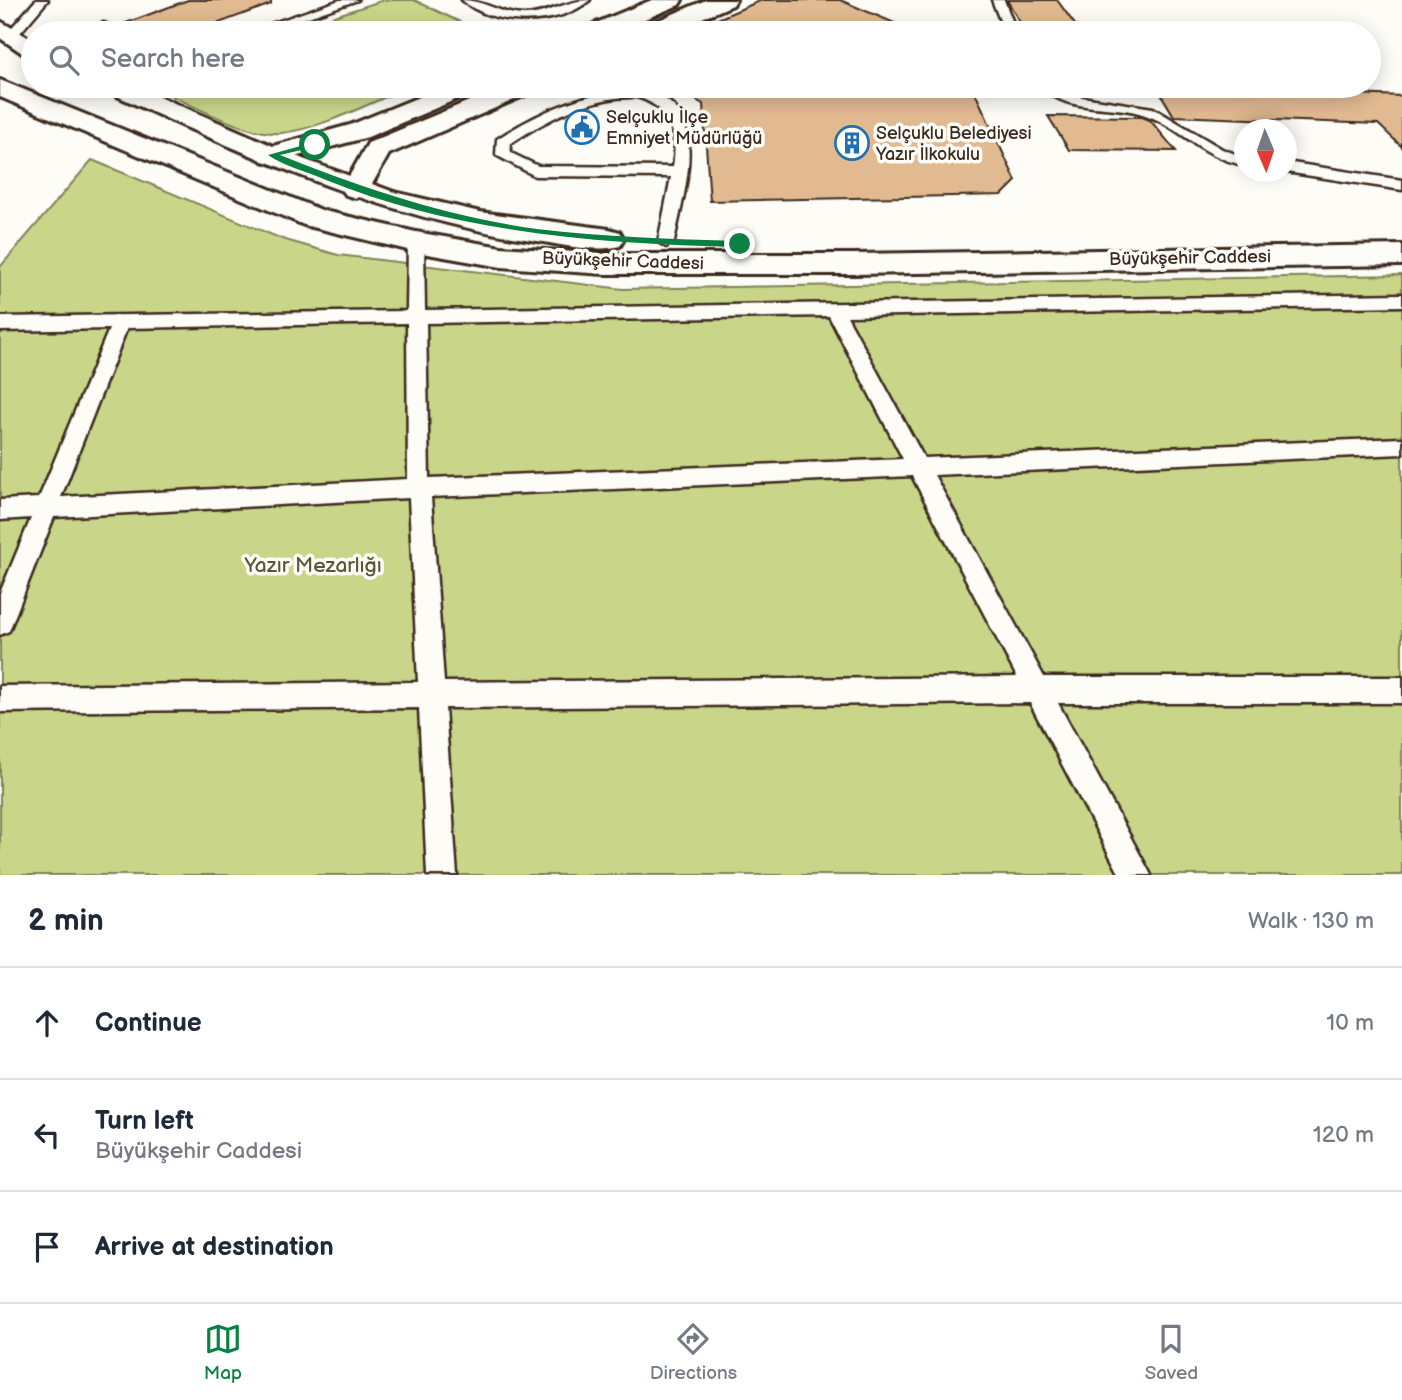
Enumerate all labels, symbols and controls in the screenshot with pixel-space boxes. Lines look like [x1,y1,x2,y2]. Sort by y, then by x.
search box [21,21,1381,98]
icon: search [45,41,83,79]
text: Search here [101,44,245,75]
place label: Selçuklu İlçe Emniyet Müdürlüğü [606,106,763,149]
public building icon: Selçuklu İlçe Emniyet Müdürlüğü [563,108,601,146]
north arrow [1234,119,1297,182]
place label: Selçuklu Belediyesi Yazır İlkokulu [875,123,1032,165]
building icon: Selçuklu Belediyesi Yazır İlkokulu [833,124,871,162]
route start [299,129,330,160]
route end [724,228,755,259]
street label: Büyükşehir Caddesi [1109,246,1271,270]
street label: Büyükşehir Caddesi [542,248,704,274]
park label: Yazır Mezarlığı [243,553,382,578]
text: 2 min [28,903,104,939]
text: Walk · 130 m [1248,907,1374,935]
icon: ahead [28,1004,66,1042]
text: Continue [95,1008,202,1039]
text: 10 m [1326,1009,1374,1037]
text: Turn left [95,1106,194,1137]
icon: left [28,1116,66,1154]
text: 120 m [1313,1121,1374,1149]
text: Büyükşehir Caddesi [95,1137,302,1165]
icon: arrive [28,1228,66,1266]
text: Arrive at destination [95,1232,334,1263]
tab: Map [204,1320,242,1385]
tab: Directions [650,1320,737,1385]
tab: Saved [1145,1320,1198,1385]

